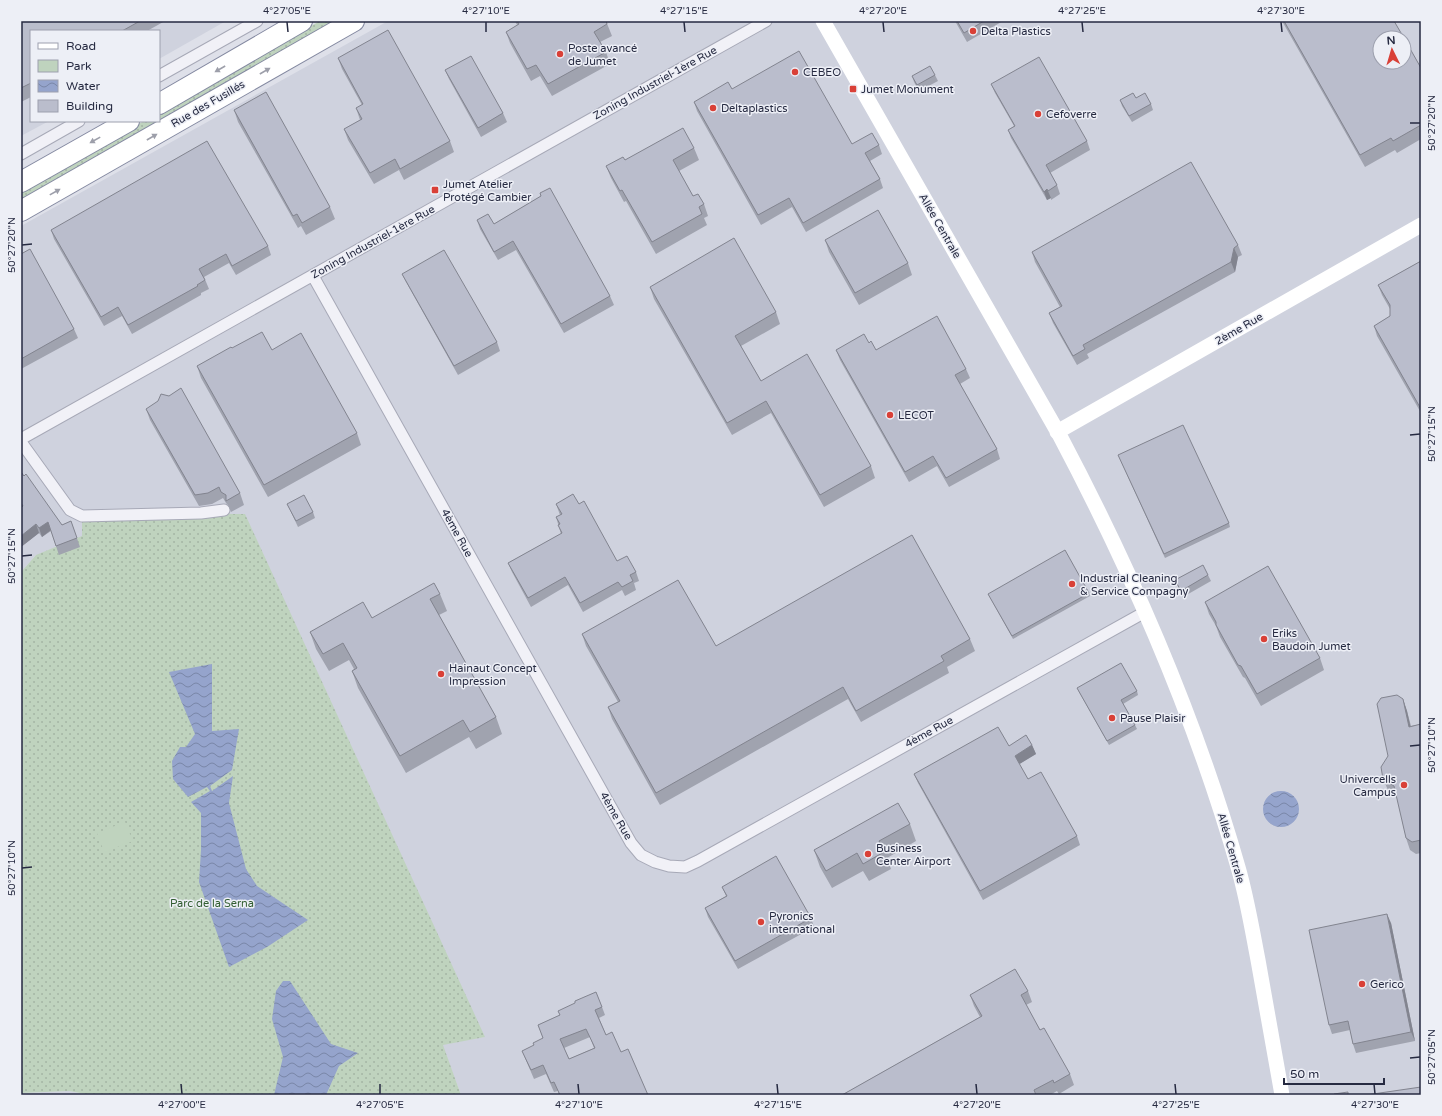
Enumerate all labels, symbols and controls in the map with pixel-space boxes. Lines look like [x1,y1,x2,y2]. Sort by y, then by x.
text: 4°27'05"E [263,5,311,17]
text: 4°27'10"E [462,5,510,17]
text: 4°27'15"E [660,5,708,17]
text: 4°27'20"E [859,5,907,17]
text: 4°27'25"E [1058,5,1106,17]
text: 4°27'30"E [1257,5,1305,17]
place label: Delta Plastics [981,25,1051,38]
marker: Delta Plastics [968,26,978,36]
legend [30,30,160,122]
north arrow [1372,30,1412,70]
text: N [1386,34,1396,47]
text: Road [66,39,96,53]
place label: Poste avancé de Jumet [568,42,637,68]
street label: Zoning Industriel-1ère Rue [591,44,719,122]
marker: Poste avancé de Jumet [555,49,565,59]
text: Park [66,59,92,73]
one-way arrow [214,66,226,73]
place label: CEBEO [803,66,841,79]
marker: CEBEO [790,67,800,77]
one-way arrow [259,68,271,75]
street label: Rue des Fusillés [169,78,247,130]
text: Water [66,79,101,93]
place label: Jumet Monument [861,83,954,96]
marker: Jumet Monument [848,84,858,94]
text: 50°27'20"N [1426,95,1438,151]
text: Building [66,99,113,113]
place label: Deltaplastics [721,102,788,115]
marker: Deltaplastics [708,103,718,113]
place label: Cefoverre [1046,108,1097,121]
marker: Cefoverre [1033,109,1043,119]
one-way arrow [146,133,158,140]
one-way arrow [89,137,101,144]
place label: Jumet Atelier Protégé Cambier [443,178,532,204]
marker: Jumet Atelier Protégé Cambier [430,185,440,195]
one-way arrow [49,188,61,195]
street label: Allée Centrale [916,191,964,261]
street label: Zoning Industriel-1ère Rue [309,203,437,281]
text: 50°27'20"N [6,217,18,273]
street label: 2ème Rue [1213,310,1265,348]
text: 50°27'15"N [1426,406,1438,462]
place label: LECOT [898,409,934,422]
marker: LECOT [885,410,895,420]
street label: 4ème Rue [438,507,476,559]
text: 50°27'15"N [6,528,18,584]
place label: Industrial Cleaning & Service Compagny [1080,572,1189,598]
marker: Industrial Cleaning & Service Compagny [1067,579,1077,589]
place label: Eriks Baudoin Jumet [1272,627,1351,653]
marker: Eriks Baudoin Jumet [1259,634,1269,644]
place label: Hainaut Concept Impression [449,662,537,688]
marker: Hainaut Concept Impression [436,669,446,679]
place label: Pause Plaisir [1120,712,1186,725]
street label: 4ème Rue [903,713,955,751]
marker: Pause Plaisir [1107,713,1117,723]
text: 50°27'10"N [1426,717,1438,773]
place label: Univercells Campus [1340,773,1396,799]
marker: Univercells Campus [1399,780,1409,790]
street label: 4ème Rue [597,790,635,842]
street label: Allée Centrale [1215,811,1247,885]
text: 50°27'10"N [6,840,18,896]
place label: Business Center Airport [876,842,951,868]
marker: Business Center Airport [863,849,873,859]
park label: Parc de la Serna [170,897,254,910]
place label: Pyronics international [769,910,835,936]
marker: Pyronics international [756,917,766,927]
place label: Gerico [1370,978,1404,991]
marker: Gerico [1357,979,1367,989]
text: 50°27'05"N [1426,1029,1438,1085]
scale bar [1284,1060,1384,1086]
text: 50 m [1290,1067,1319,1081]
text: 4°27'00"E [158,1099,206,1111]
text: 4°27'05"E [356,1099,404,1111]
text: 4°27'10"E [555,1099,603,1111]
text: 4°27'15"E [754,1099,802,1111]
text: 4°27'20"E [953,1099,1001,1111]
text: 4°27'25"E [1152,1099,1200,1111]
text: 4°27'30"E [1351,1099,1399,1111]

